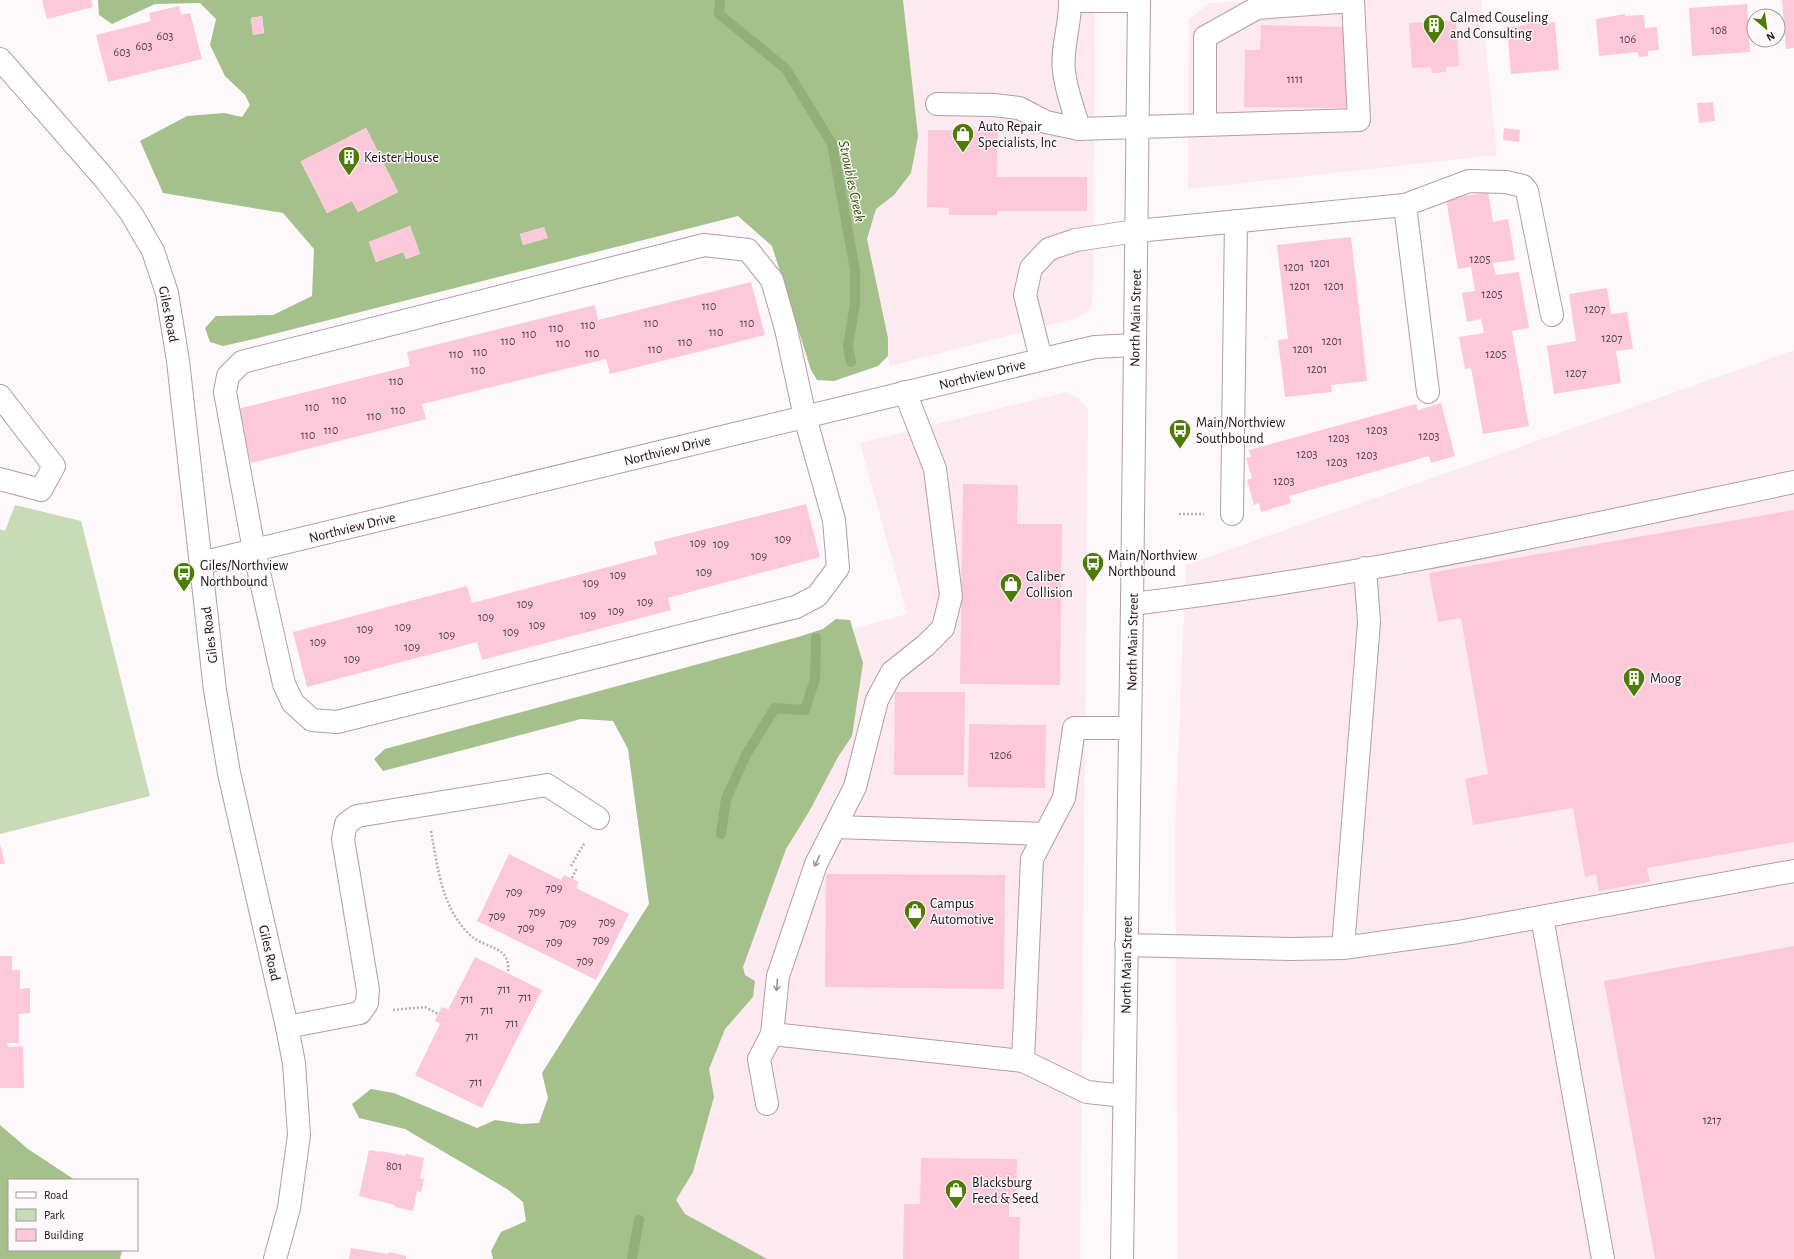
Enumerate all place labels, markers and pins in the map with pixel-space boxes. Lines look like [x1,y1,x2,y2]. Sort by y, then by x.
place label: Calmed Couseling and Consulting [1450,11,1548,41]
building icon: Calmed Couseling and Consulting [1421,12,1447,45]
place label: Auto Repair Specialists, Inc [978,120,1057,150]
shop icon: Auto Repair Specialists, Inc [950,121,976,154]
building icon: Keister House [336,144,362,177]
place label: Keister House [364,151,439,165]
place label: Main/Northview Southbound [1196,416,1286,446]
bus stop icon: Main/Northview Southbound [1167,417,1193,450]
place label: Main/Northview Northbound [1108,549,1198,579]
bus stop icon: Main/Northview Northbound [1080,550,1106,583]
place label: Giles/Northview Northbound [200,559,289,589]
bus stop icon: Giles/Northview Northbound [171,560,197,593]
place label: Caliber Collision [1026,570,1073,600]
shop icon: Caliber Collision [998,571,1024,604]
building icon: Moog [1621,665,1647,698]
place label: Moog [1650,672,1682,686]
place label: Campus Automotive [930,897,994,927]
shop icon: Campus Automotive [902,898,928,931]
place label: Blacksburg Feed & Seed [972,1176,1039,1206]
shop icon: Blacksburg Feed & Seed [943,1177,969,1210]

